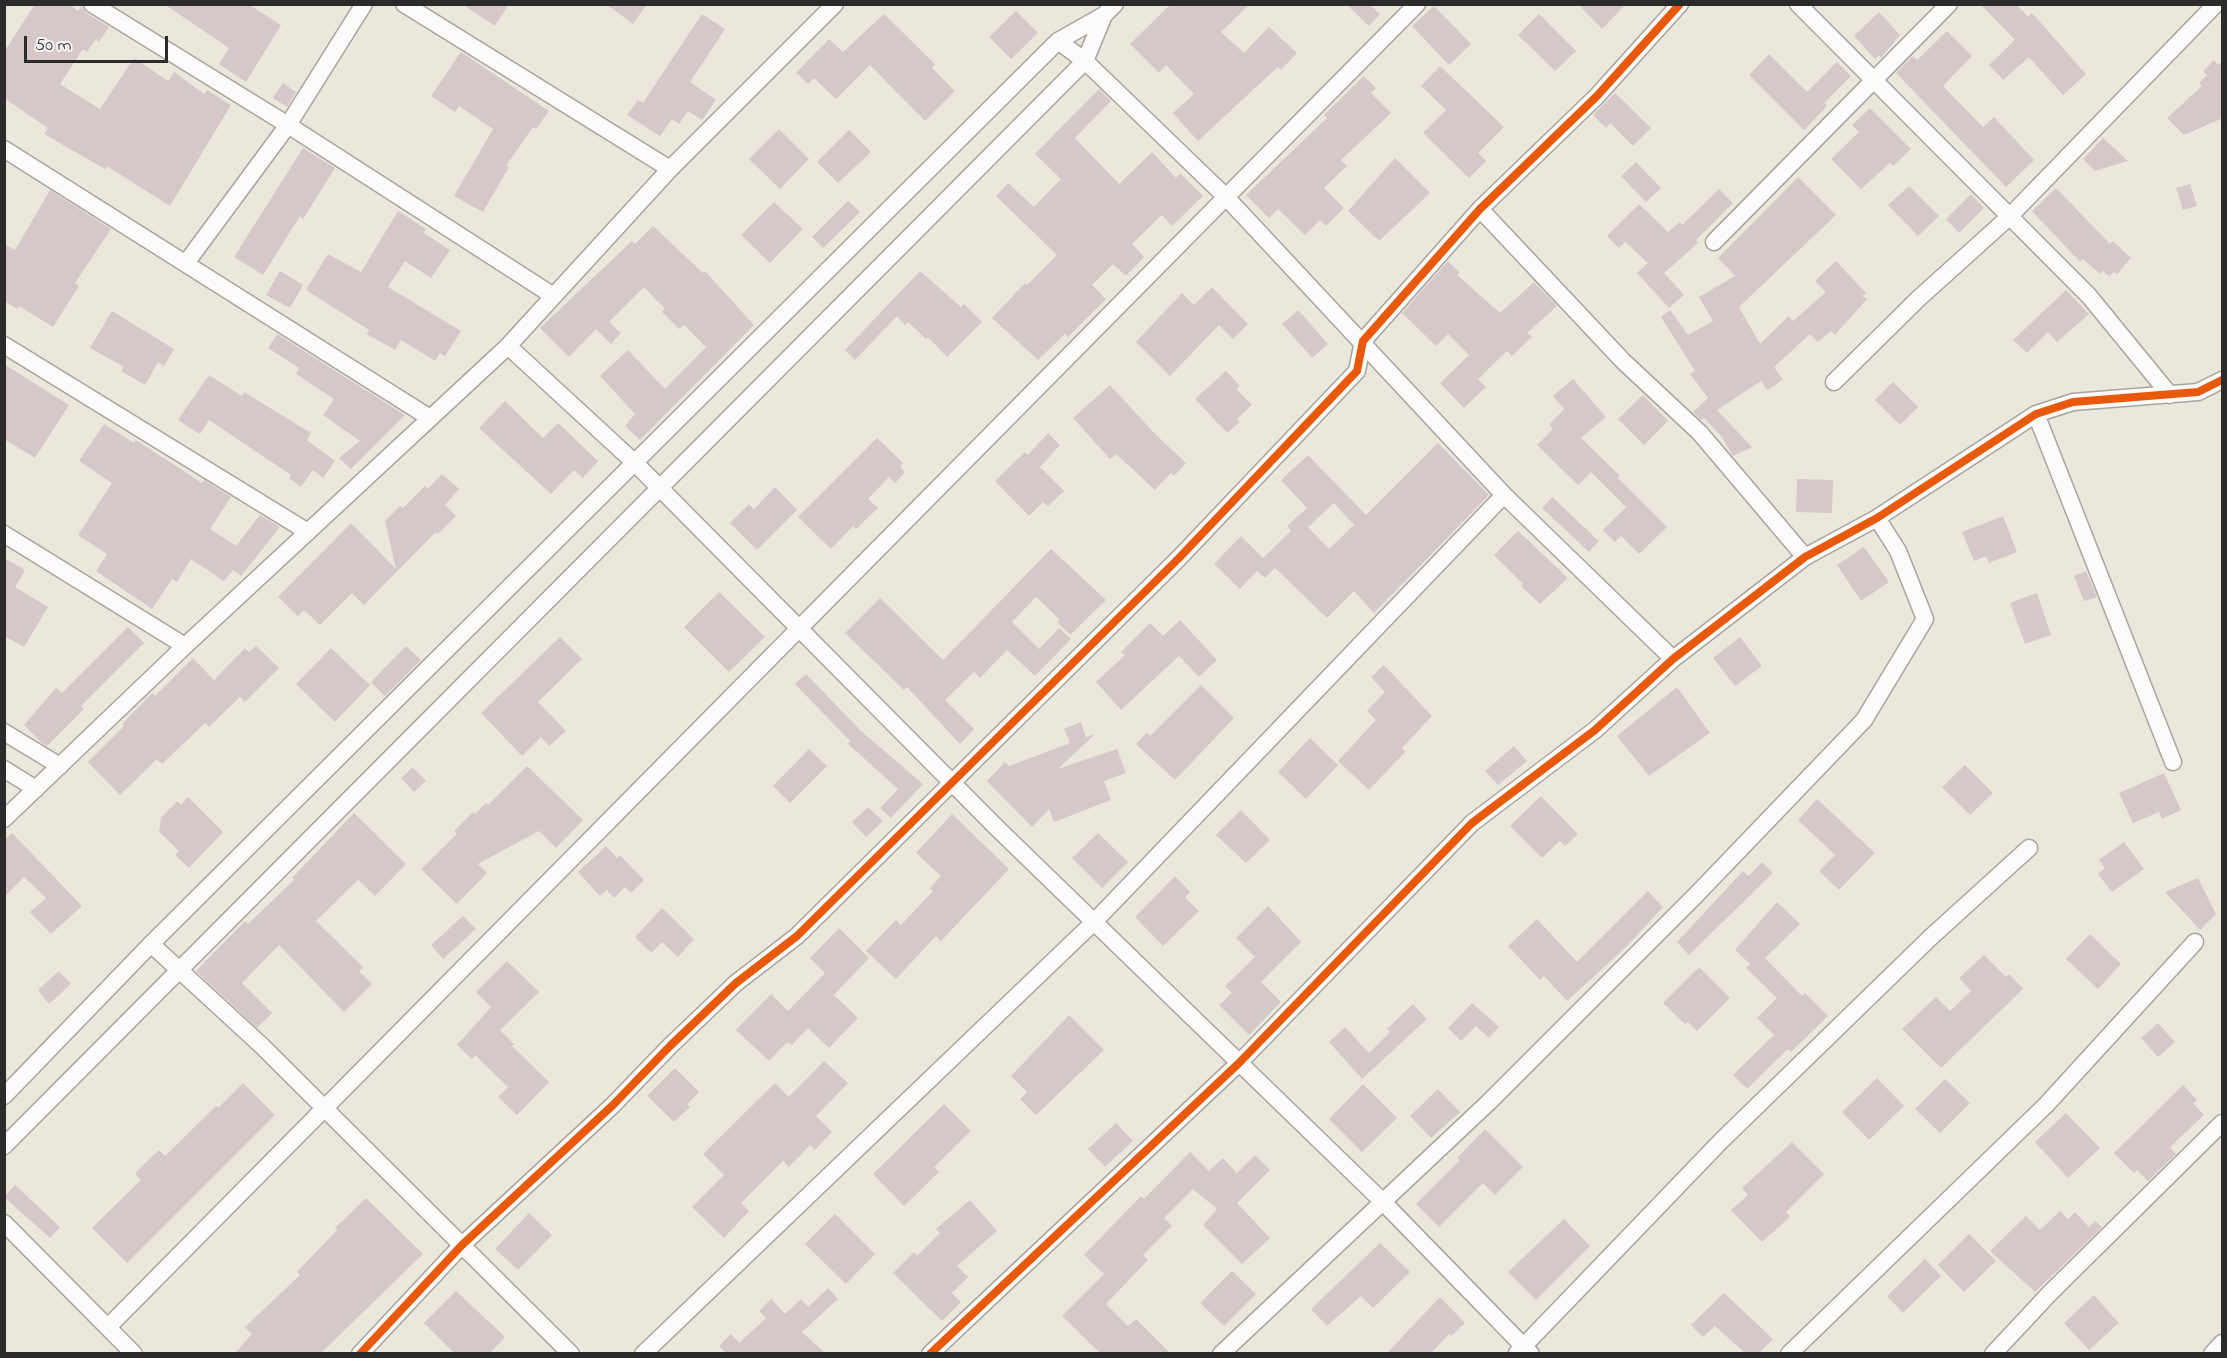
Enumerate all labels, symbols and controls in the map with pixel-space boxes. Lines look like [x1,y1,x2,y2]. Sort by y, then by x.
scale bar [27,24,171,62]
text: 50 m [35,33,72,59]

